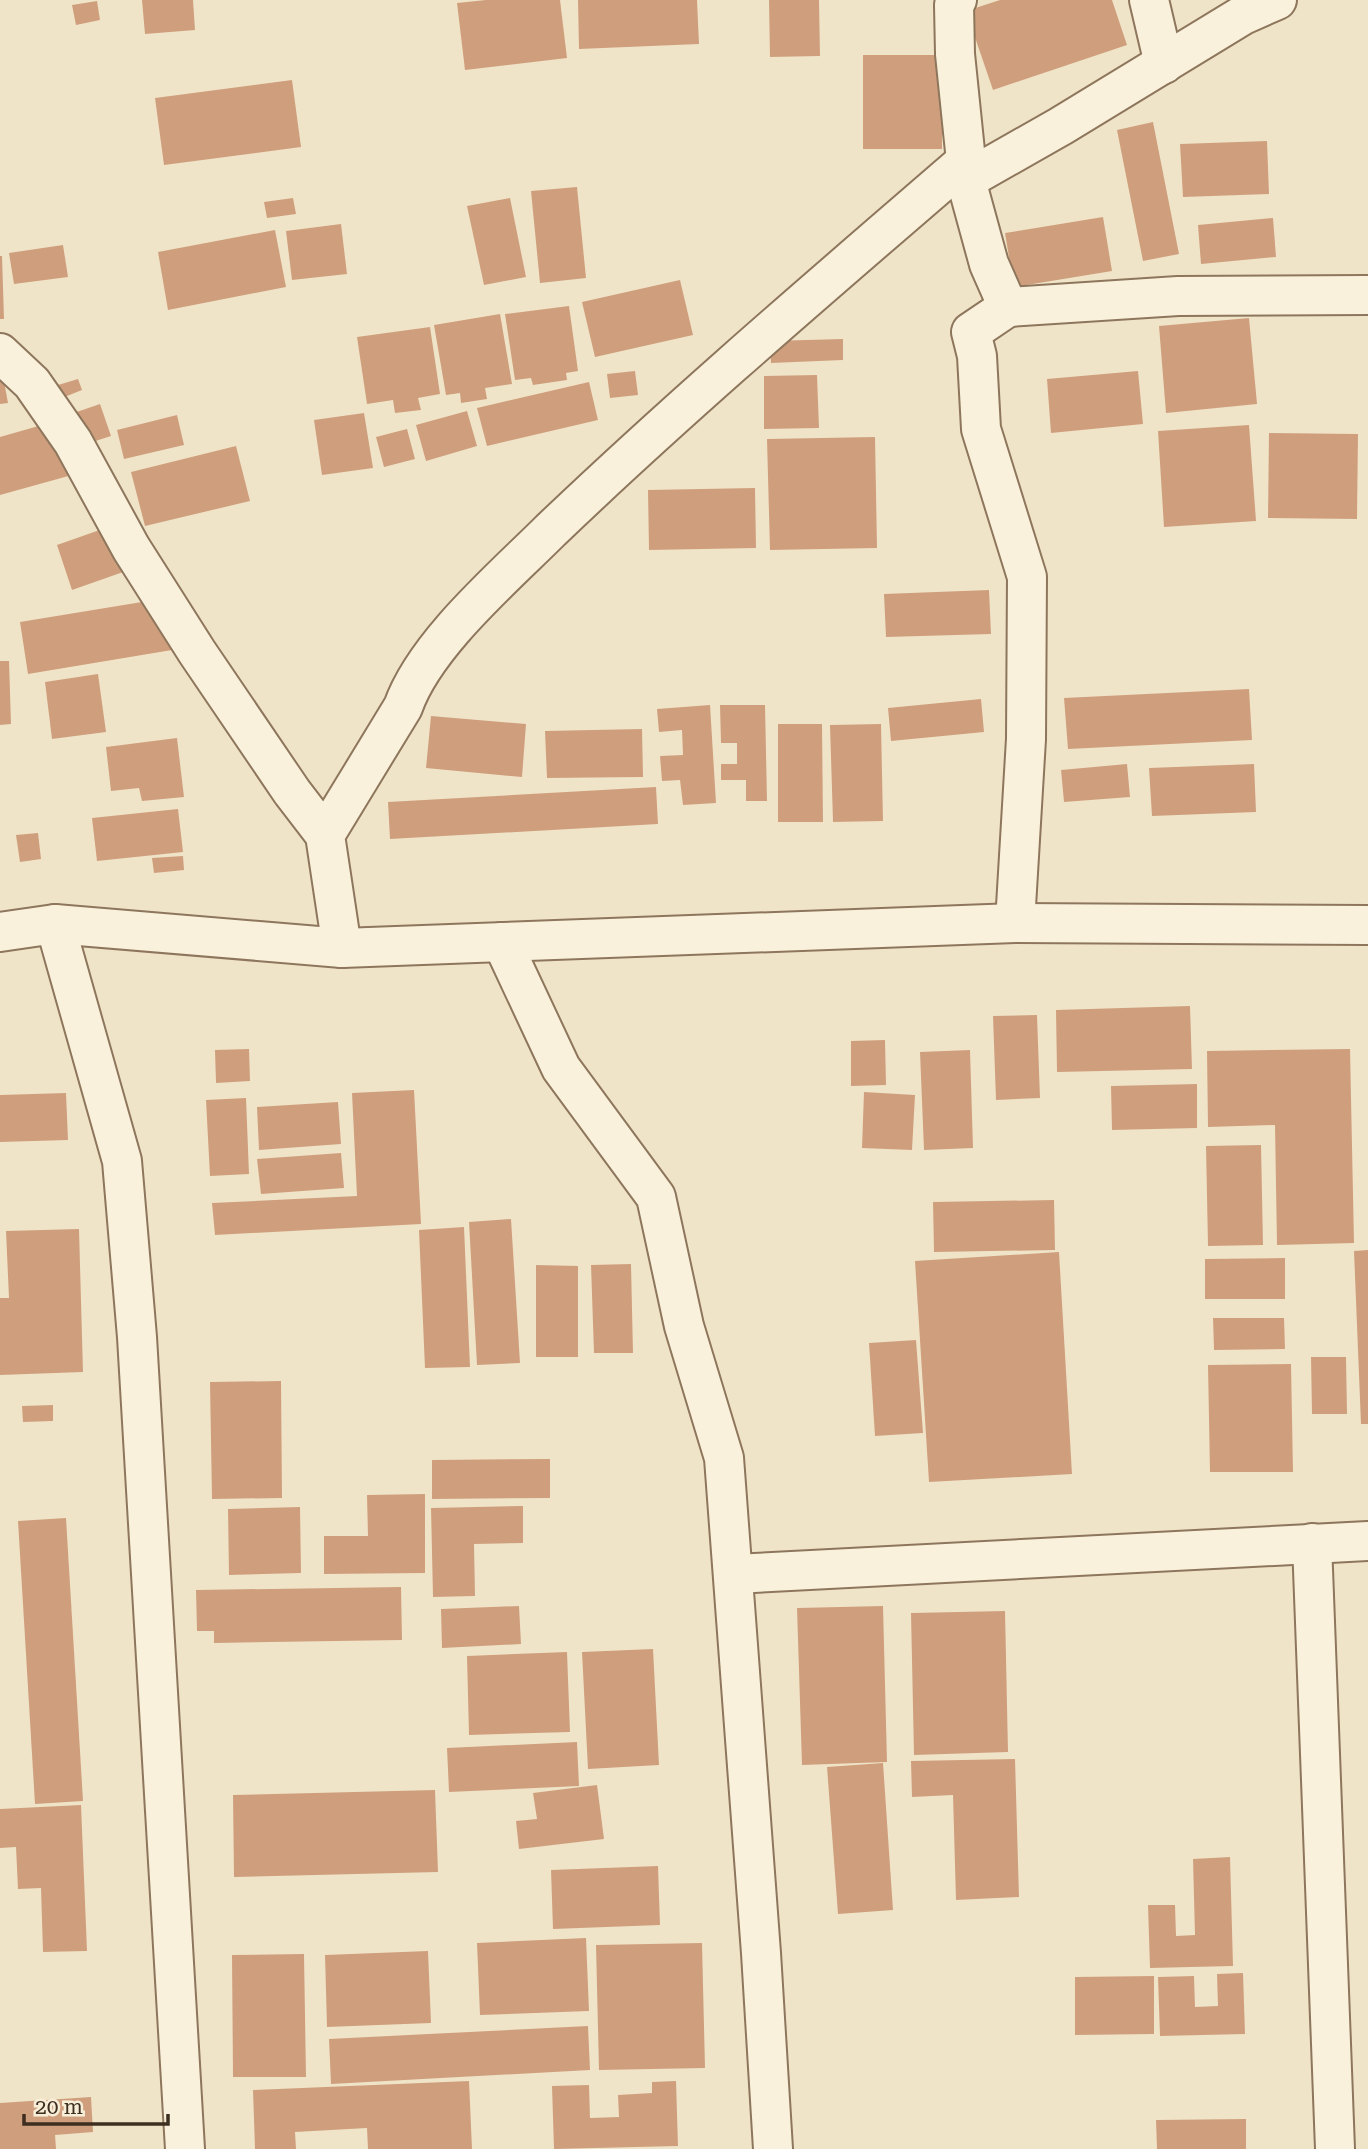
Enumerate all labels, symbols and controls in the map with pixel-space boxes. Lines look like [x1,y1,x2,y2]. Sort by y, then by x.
scale bar [24,2082,168,2126]
text: 20 m [35,2095,83,2119]

